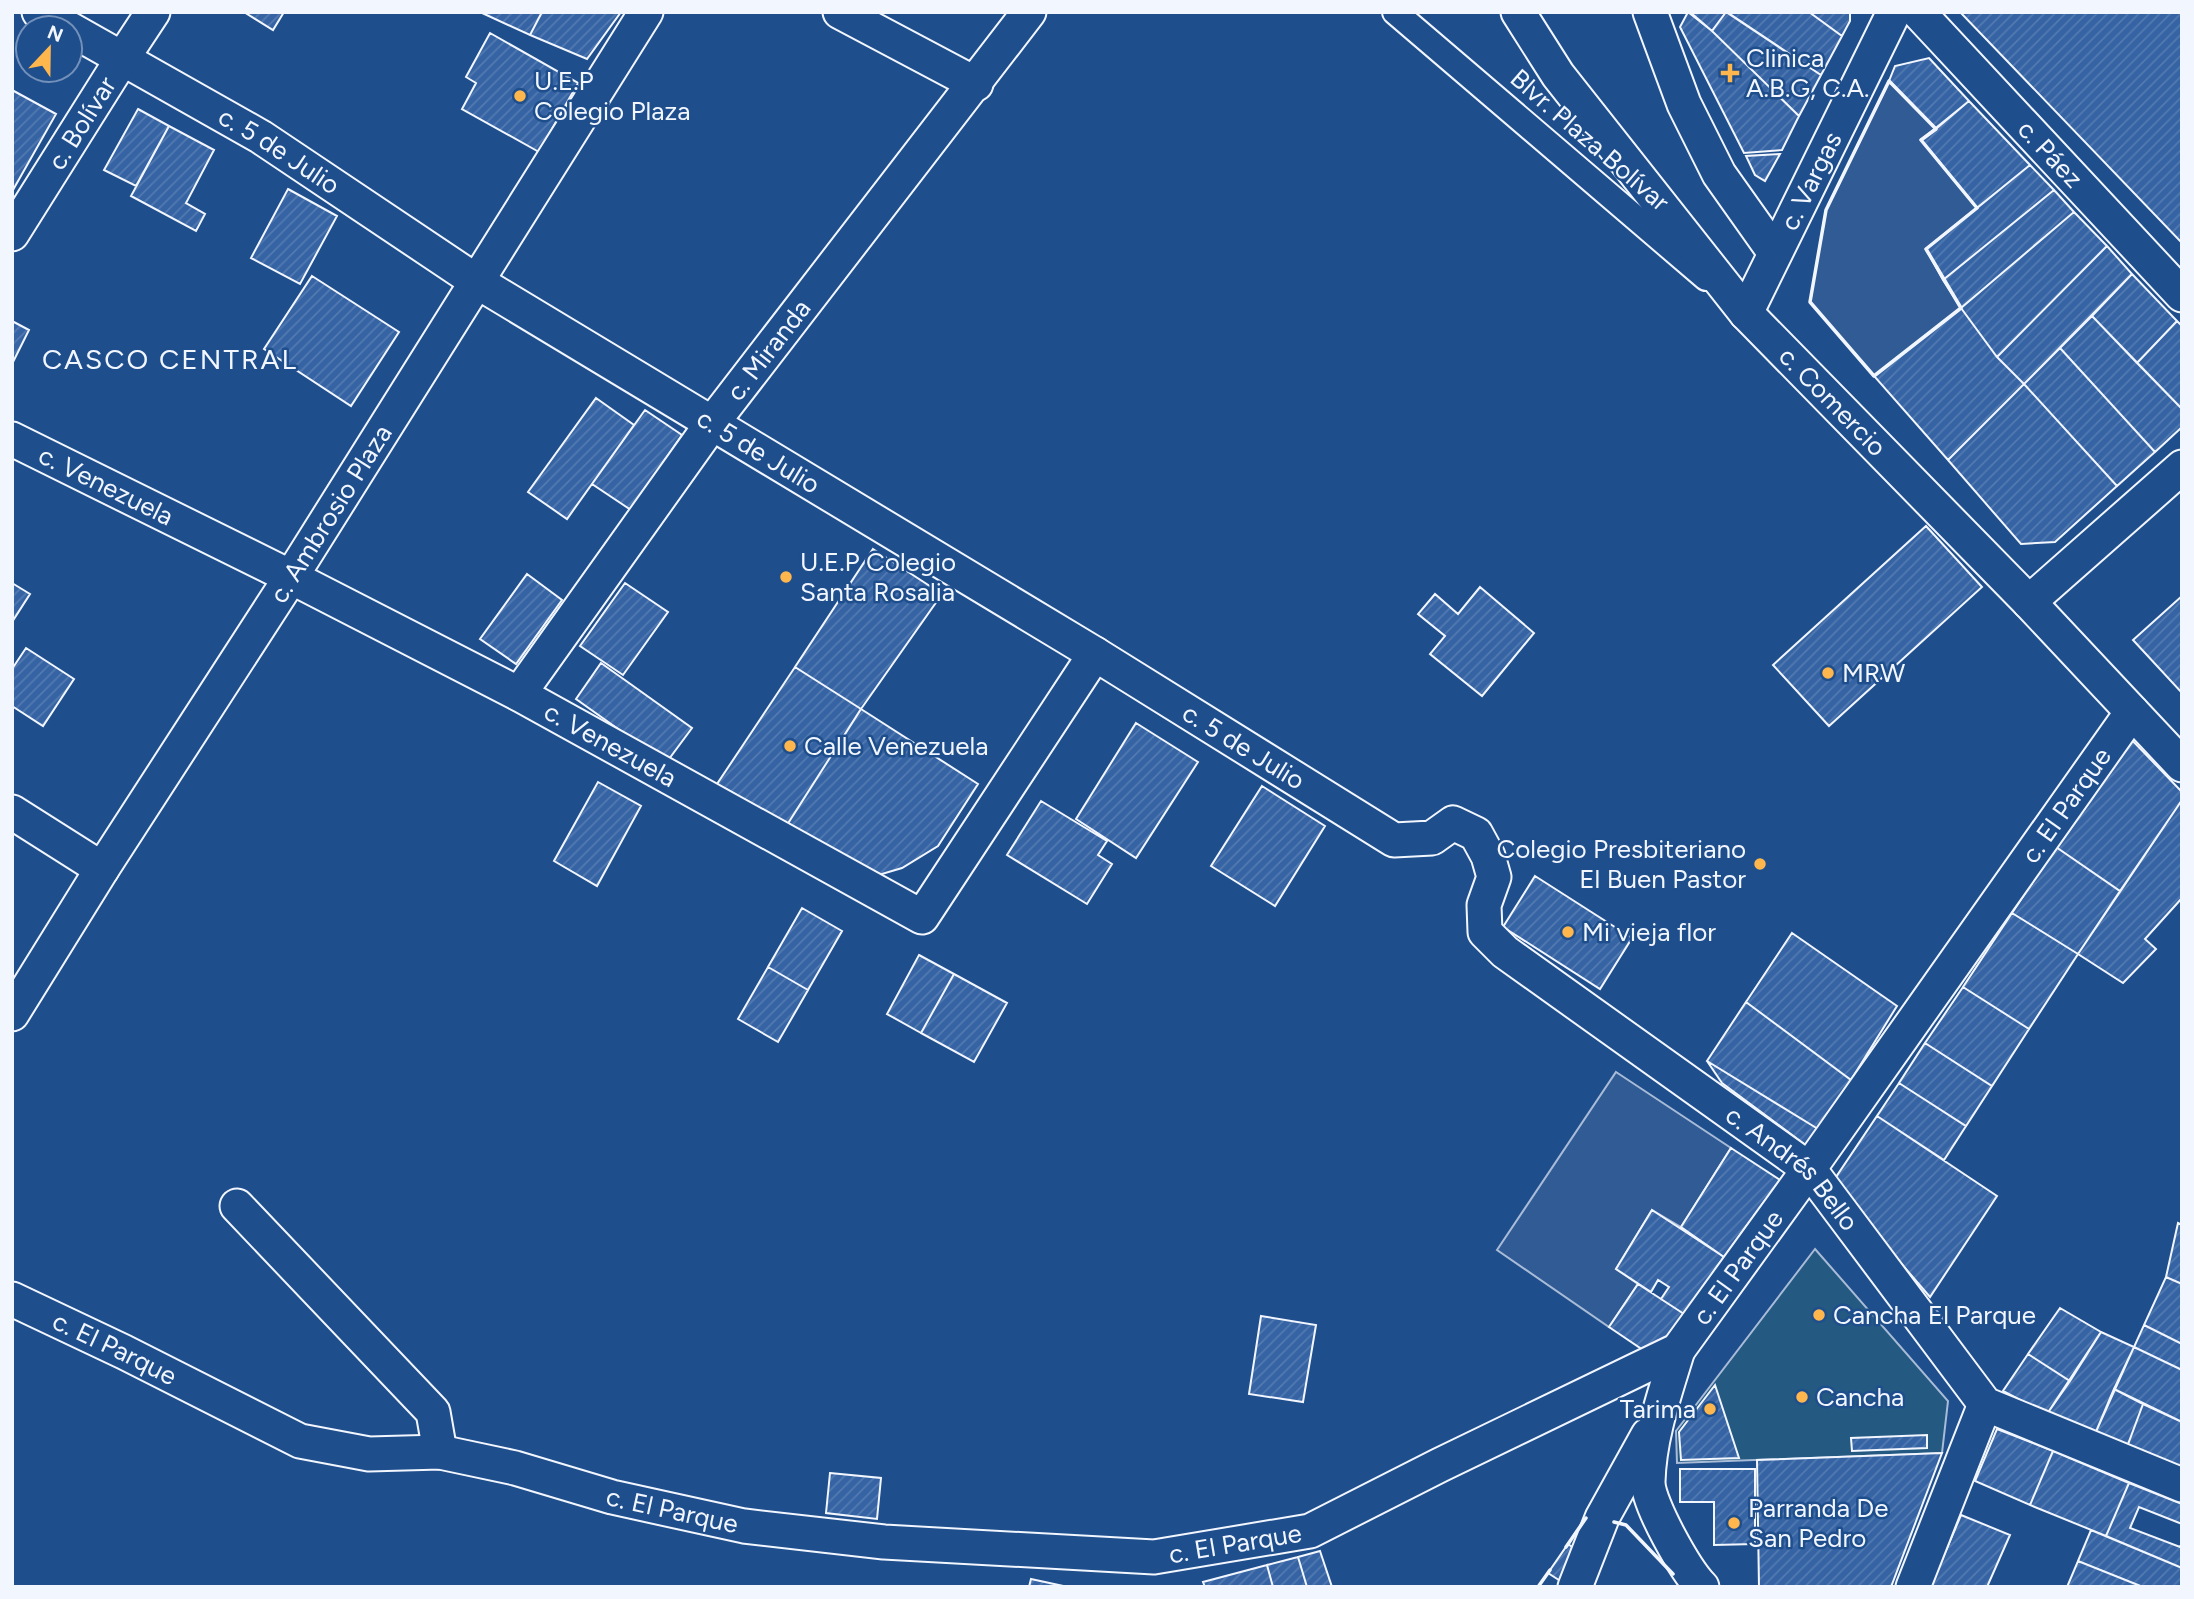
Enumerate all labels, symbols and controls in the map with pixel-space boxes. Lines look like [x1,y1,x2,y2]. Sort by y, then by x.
north arrow [14,14,84,84]
text: N [44,20,66,47]
place label: Clinica A.B.G, C.A. [1746,42,1870,104]
street label: Blvr. Plaza Bolívar [1504,62,1676,218]
marker: Clinica A.B.G, C.A. [1720,63,1740,83]
place label: U.E.P Colegio Plaza [534,65,691,127]
street label: c. Bolívar [40,70,123,176]
marker: U.E.P Colegio Plaza [512,88,528,104]
street label: c. 5 de Julio [213,100,346,201]
street label: c. Páez [2011,113,2090,194]
street label: c. Vargas [1773,127,1849,236]
street label: c. Miranda [719,293,818,407]
street label: c. Comercio [1772,340,1893,463]
district label: CASCO CENTRAL [42,342,298,376]
street label: c. 5 de Julio [691,402,826,501]
street label: c. Ambrosio Plaza [262,419,399,609]
street label: c. Venezuela [33,439,179,532]
place label: U.E.P Colegio Santa Rosalia [800,546,956,608]
marker: U.E.P Colegio Santa Rosalia [778,569,794,585]
place label: MRW [1842,657,1905,689]
marker: MRW [1820,665,1836,681]
street label: c. Venezuela [539,695,682,794]
street label: c. 5 de Julio [1177,696,1311,797]
place label: Calle Venezuela [804,730,988,762]
marker: Calle Venezuela [782,738,798,754]
street label: c. El Parque [2014,741,2118,869]
place label: Colegio Presbiteriano El Buen Pastor [1497,833,1746,895]
marker: Colegio Presbiteriano El Buen Pastor [1752,856,1768,872]
place label: Mi vieja flor [1582,916,1716,948]
marker: Mi vieja flor [1560,924,1576,940]
street label: c. Andrés Bello [1719,1099,1866,1237]
street label: c. El Parque [1685,1204,1790,1331]
place label: Cancha El Parque [1833,1299,2036,1331]
street label: c. El Parque [48,1305,182,1392]
marker: Cancha El Parque [1811,1307,1827,1323]
place label: Cancha [1816,1381,1904,1413]
marker: Cancha [1794,1389,1810,1405]
place label: Tarima [1620,1393,1696,1425]
marker: Tarima [1702,1401,1718,1417]
street label: c. El Parque [603,1480,741,1540]
place label: Parranda De San Pedro [1748,1492,1888,1554]
marker: Parranda De San Pedro [1726,1515,1742,1531]
street label: c. El Parque [1166,1517,1304,1570]

